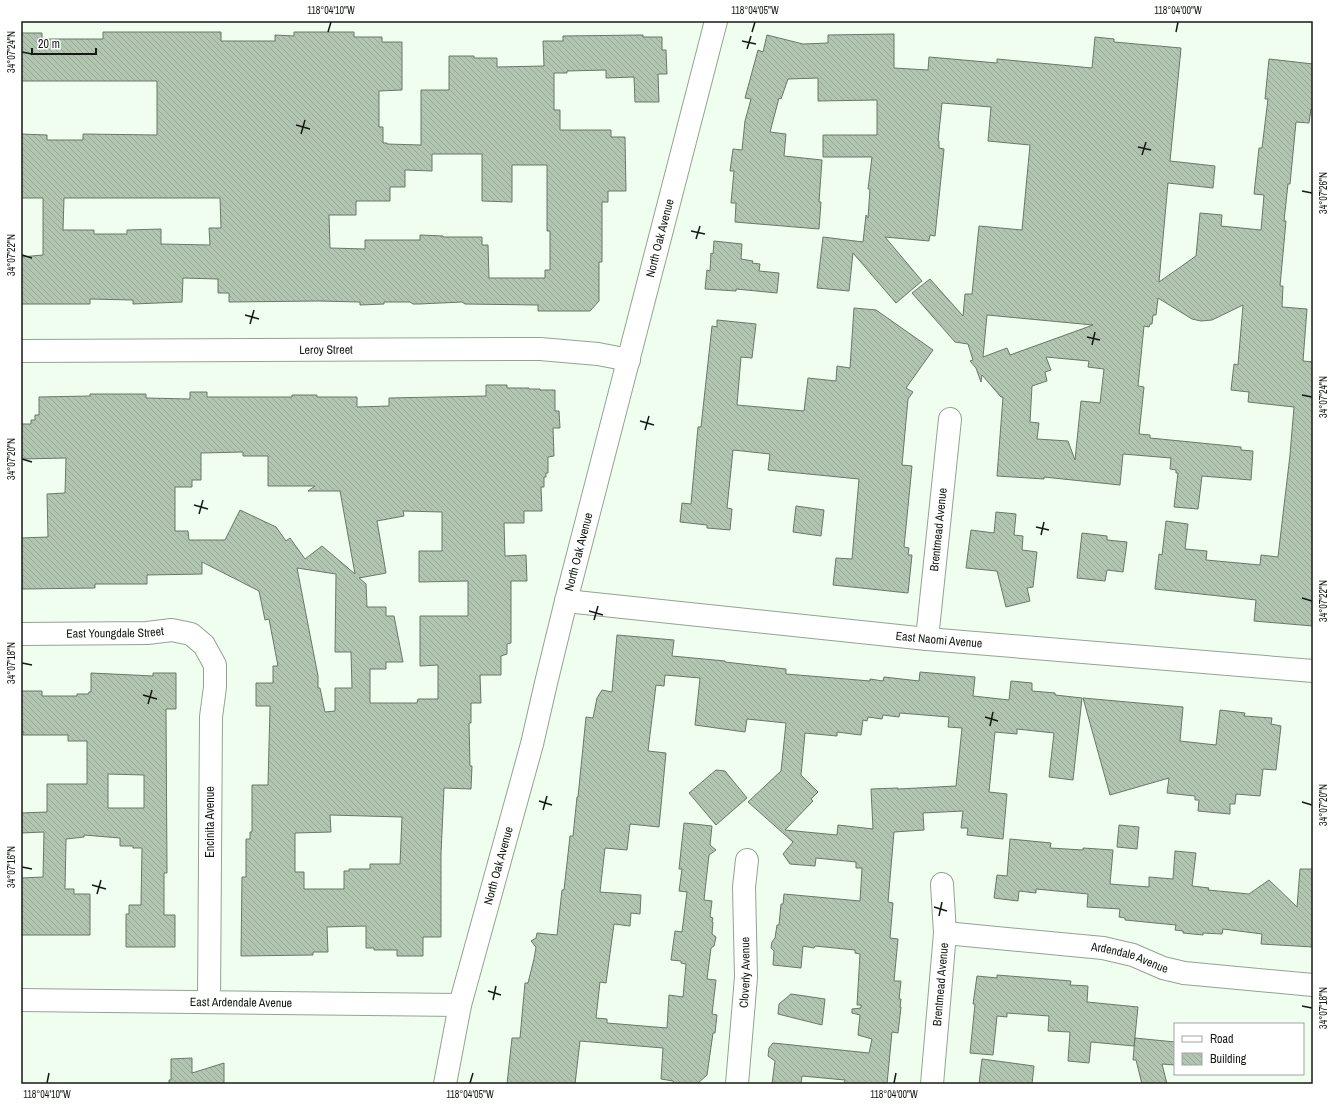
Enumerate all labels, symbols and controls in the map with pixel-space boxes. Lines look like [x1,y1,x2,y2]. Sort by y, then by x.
text: 118°04'10"W [307,4,355,17]
text: 118°04'05"W [731,4,779,17]
text: 118°04'00"W [1154,4,1202,17]
scale bar [32,30,96,56]
text: 34°07'24"N [5,31,18,73]
text: 20 m [38,36,60,52]
text: 34°07'26"N [1317,172,1330,214]
street label: North Oak Avenue [642,197,678,279]
text: 34°07'22"N [5,234,18,276]
street label: Leroy Street [299,342,353,358]
text: 34°07'24"N [1317,376,1330,418]
text: 34°07'20"N [5,438,18,480]
street label: Brentmead Avenue [926,487,951,572]
street label: North Oak Avenue [561,511,597,593]
text: 34°07'22"N [1317,580,1330,622]
street label: East Youngdale Street [66,623,165,642]
street label: East Naomi Avenue [895,628,983,652]
text: 34°07'18"N [5,642,18,684]
text: 34°07'20"N [1317,784,1330,826]
street label: Encinita Avenue [202,786,218,858]
street label: North Oak Avenue [480,825,517,906]
text: 34°07'16"N [5,846,18,888]
street label: Cloverly Avenue [735,937,754,1008]
street label: Ardendale Avenue [1089,939,1170,977]
street label: Brentmead Avenue [929,942,952,1027]
text: 34°07'18"N [1317,987,1330,1029]
street label: East Ardendale Avenue [190,994,292,1011]
legend [1174,1023,1304,1075]
text: Road [1210,1031,1234,1047]
text: Building [1210,1051,1247,1067]
text: 118°04'10"W [23,1088,71,1101]
text: 118°04'05"W [446,1088,494,1101]
text: 118°04'00"W [870,1088,918,1101]

